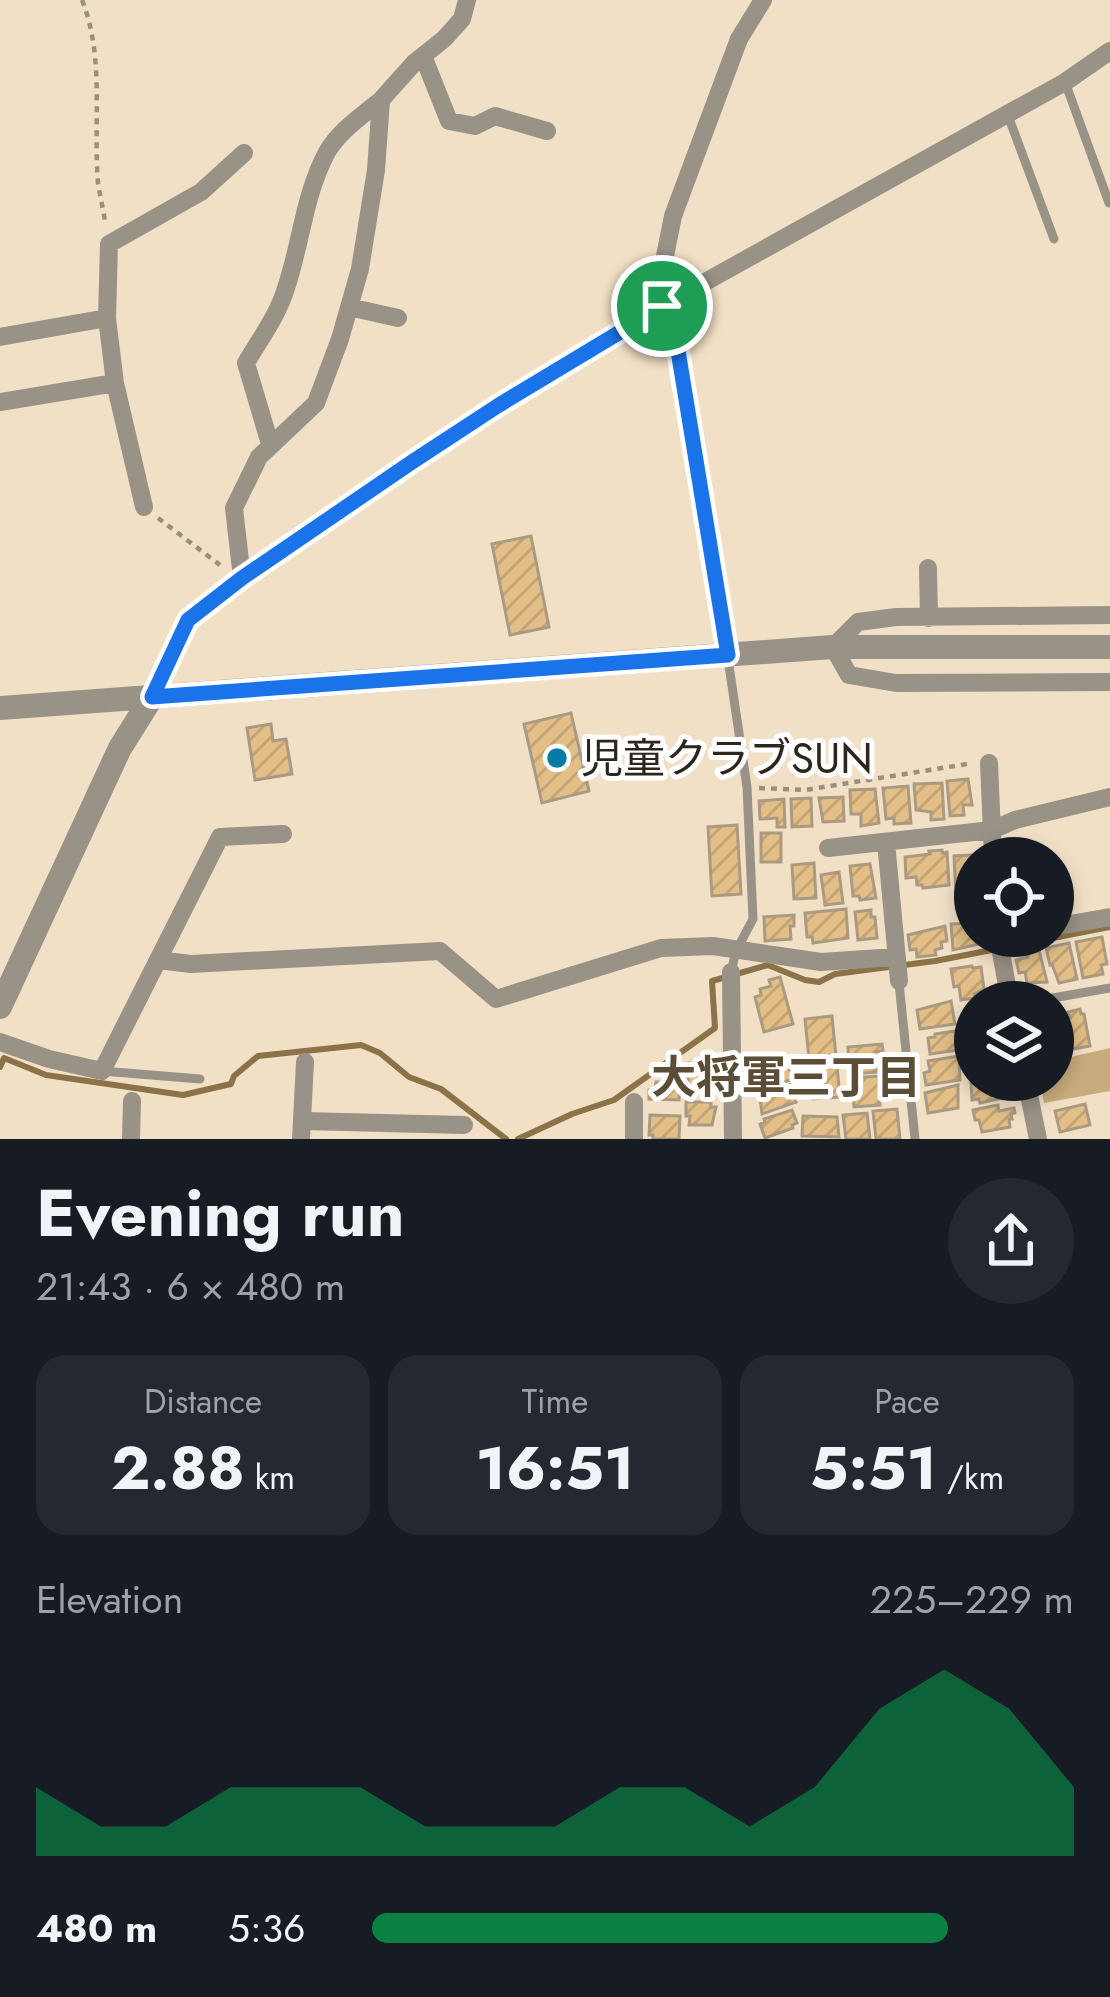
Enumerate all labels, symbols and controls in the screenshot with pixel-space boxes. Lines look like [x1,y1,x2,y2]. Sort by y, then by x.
pin [611,255,713,357]
icon: arrive [629,273,695,339]
place label: 児童クラブSUN [581,728,873,789]
marker: 児童クラブSUN [544,745,570,771]
map controls [954,837,1074,1101]
button: locate [954,837,1074,957]
button: layers [954,981,1074,1101]
district label: 大将軍三丁目 [651,1045,921,1110]
text: Evening run [36,1165,405,1261]
button: share [948,1178,1074,1304]
text: 21:43 · 6 × 480 m [36,1258,345,1315]
text: Distance [144,1378,262,1425]
text: Time [522,1378,588,1425]
text: Pace [874,1378,940,1425]
text: 2.88 [111,1425,245,1512]
text: 16:51 [475,1425,635,1512]
text: 5:51 [810,1425,937,1512]
text: km [245,1454,295,1501]
text: /km [937,1454,1004,1501]
text: Elevation [36,1571,183,1628]
text: 225–229 m [870,1571,1074,1628]
text: 480 m [36,1900,157,1957]
text: 5:36 [228,1900,305,1957]

